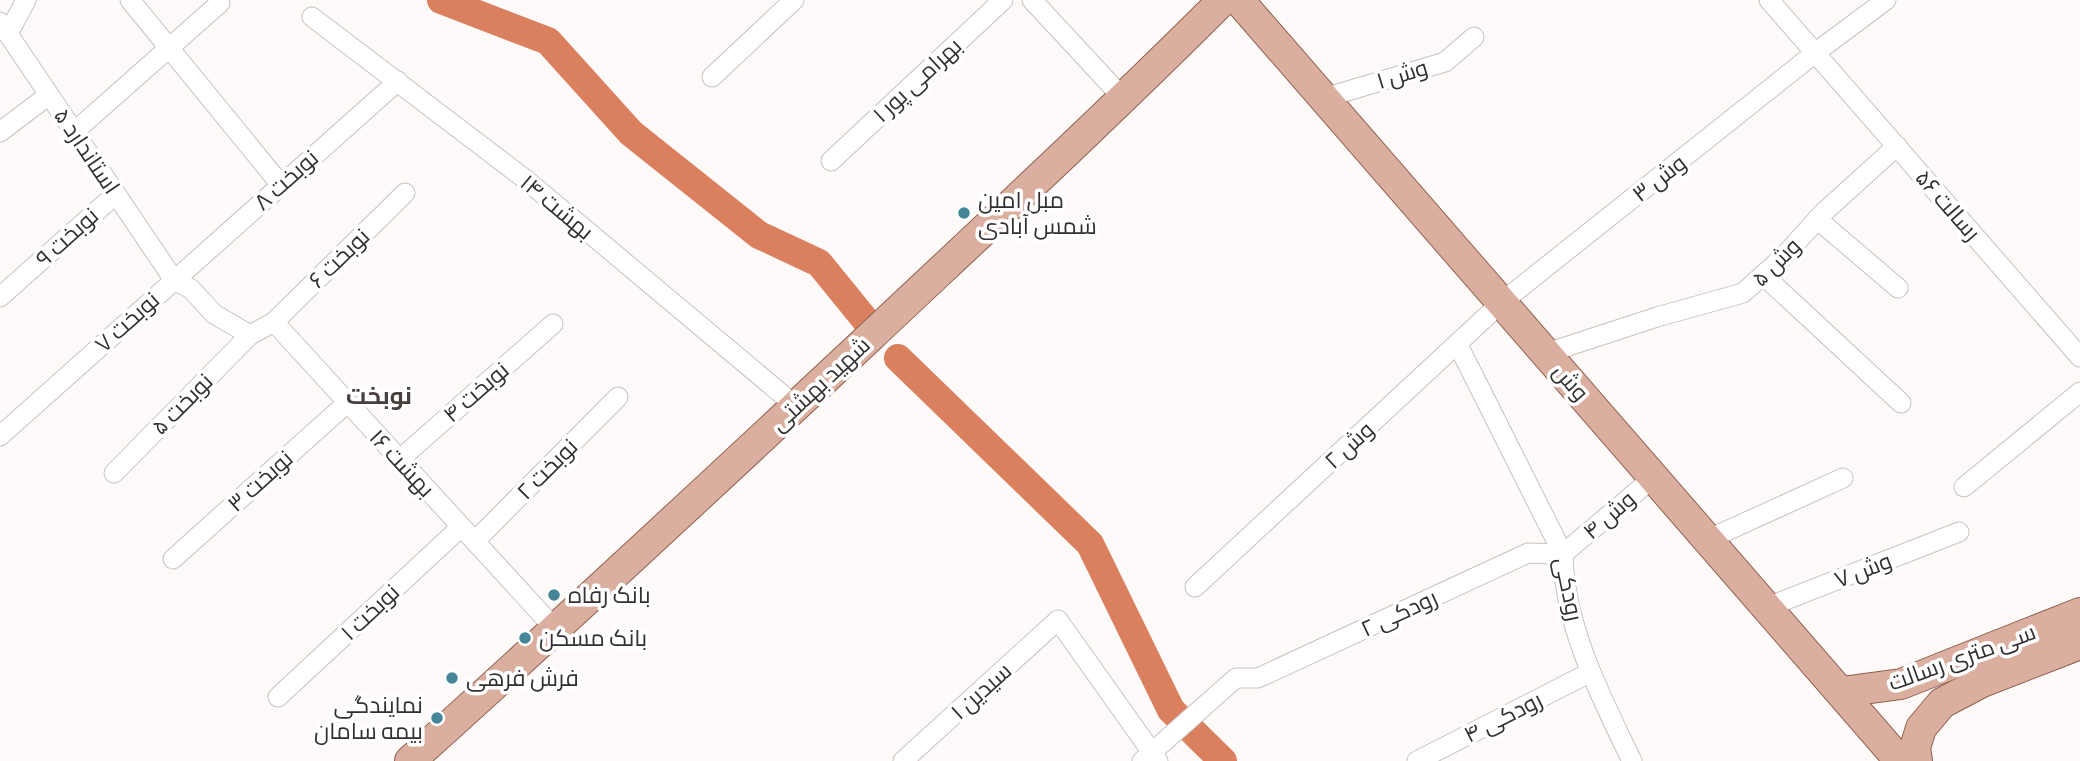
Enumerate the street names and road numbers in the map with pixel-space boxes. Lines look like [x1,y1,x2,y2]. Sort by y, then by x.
street label: ۱ بهرامی پور [865,30,969,130]
street label: وش ۱ [1372,51,1432,98]
street label: ۵ استاندارد [46,102,128,201]
street label: ۸ نوبخت [247,142,326,218]
street label: وش ۳ [1625,147,1693,210]
street label: ۵۶ رسالت [1907,162,1988,248]
street label: بهشت ۱۴ [513,167,601,248]
street label: ۹ نوبخت [29,200,106,275]
street label: نوبخت ۶ [301,221,377,296]
street label: وش ۵ [1744,230,1808,294]
street label: ۷ نوبخت [88,284,167,360]
street label: شهید بهشتی [763,329,878,439]
street label: ۴ نوبخت [436,354,517,430]
street label: وش [1545,356,1596,408]
street label: ۵ نوبخت [144,366,221,443]
street label: وش ۲ [1317,414,1381,477]
street label: ۱۶ بهشت [361,422,442,505]
street label: ۲ نوبخت [509,431,586,508]
street label: ۳ نوبخت [220,443,301,520]
street label: وش ۴ [1576,483,1643,548]
street label: وش ۷ [1830,544,1897,597]
street label: رودکی [1546,554,1591,624]
street label: ۱ نوبخت [334,576,407,648]
street label: رودکی ۲ [1355,581,1443,646]
street label: سی متری رسالت [1884,616,2040,699]
street label: سیدین ۱ [944,655,1019,728]
street label: رودکی ۴ [1458,684,1548,751]

